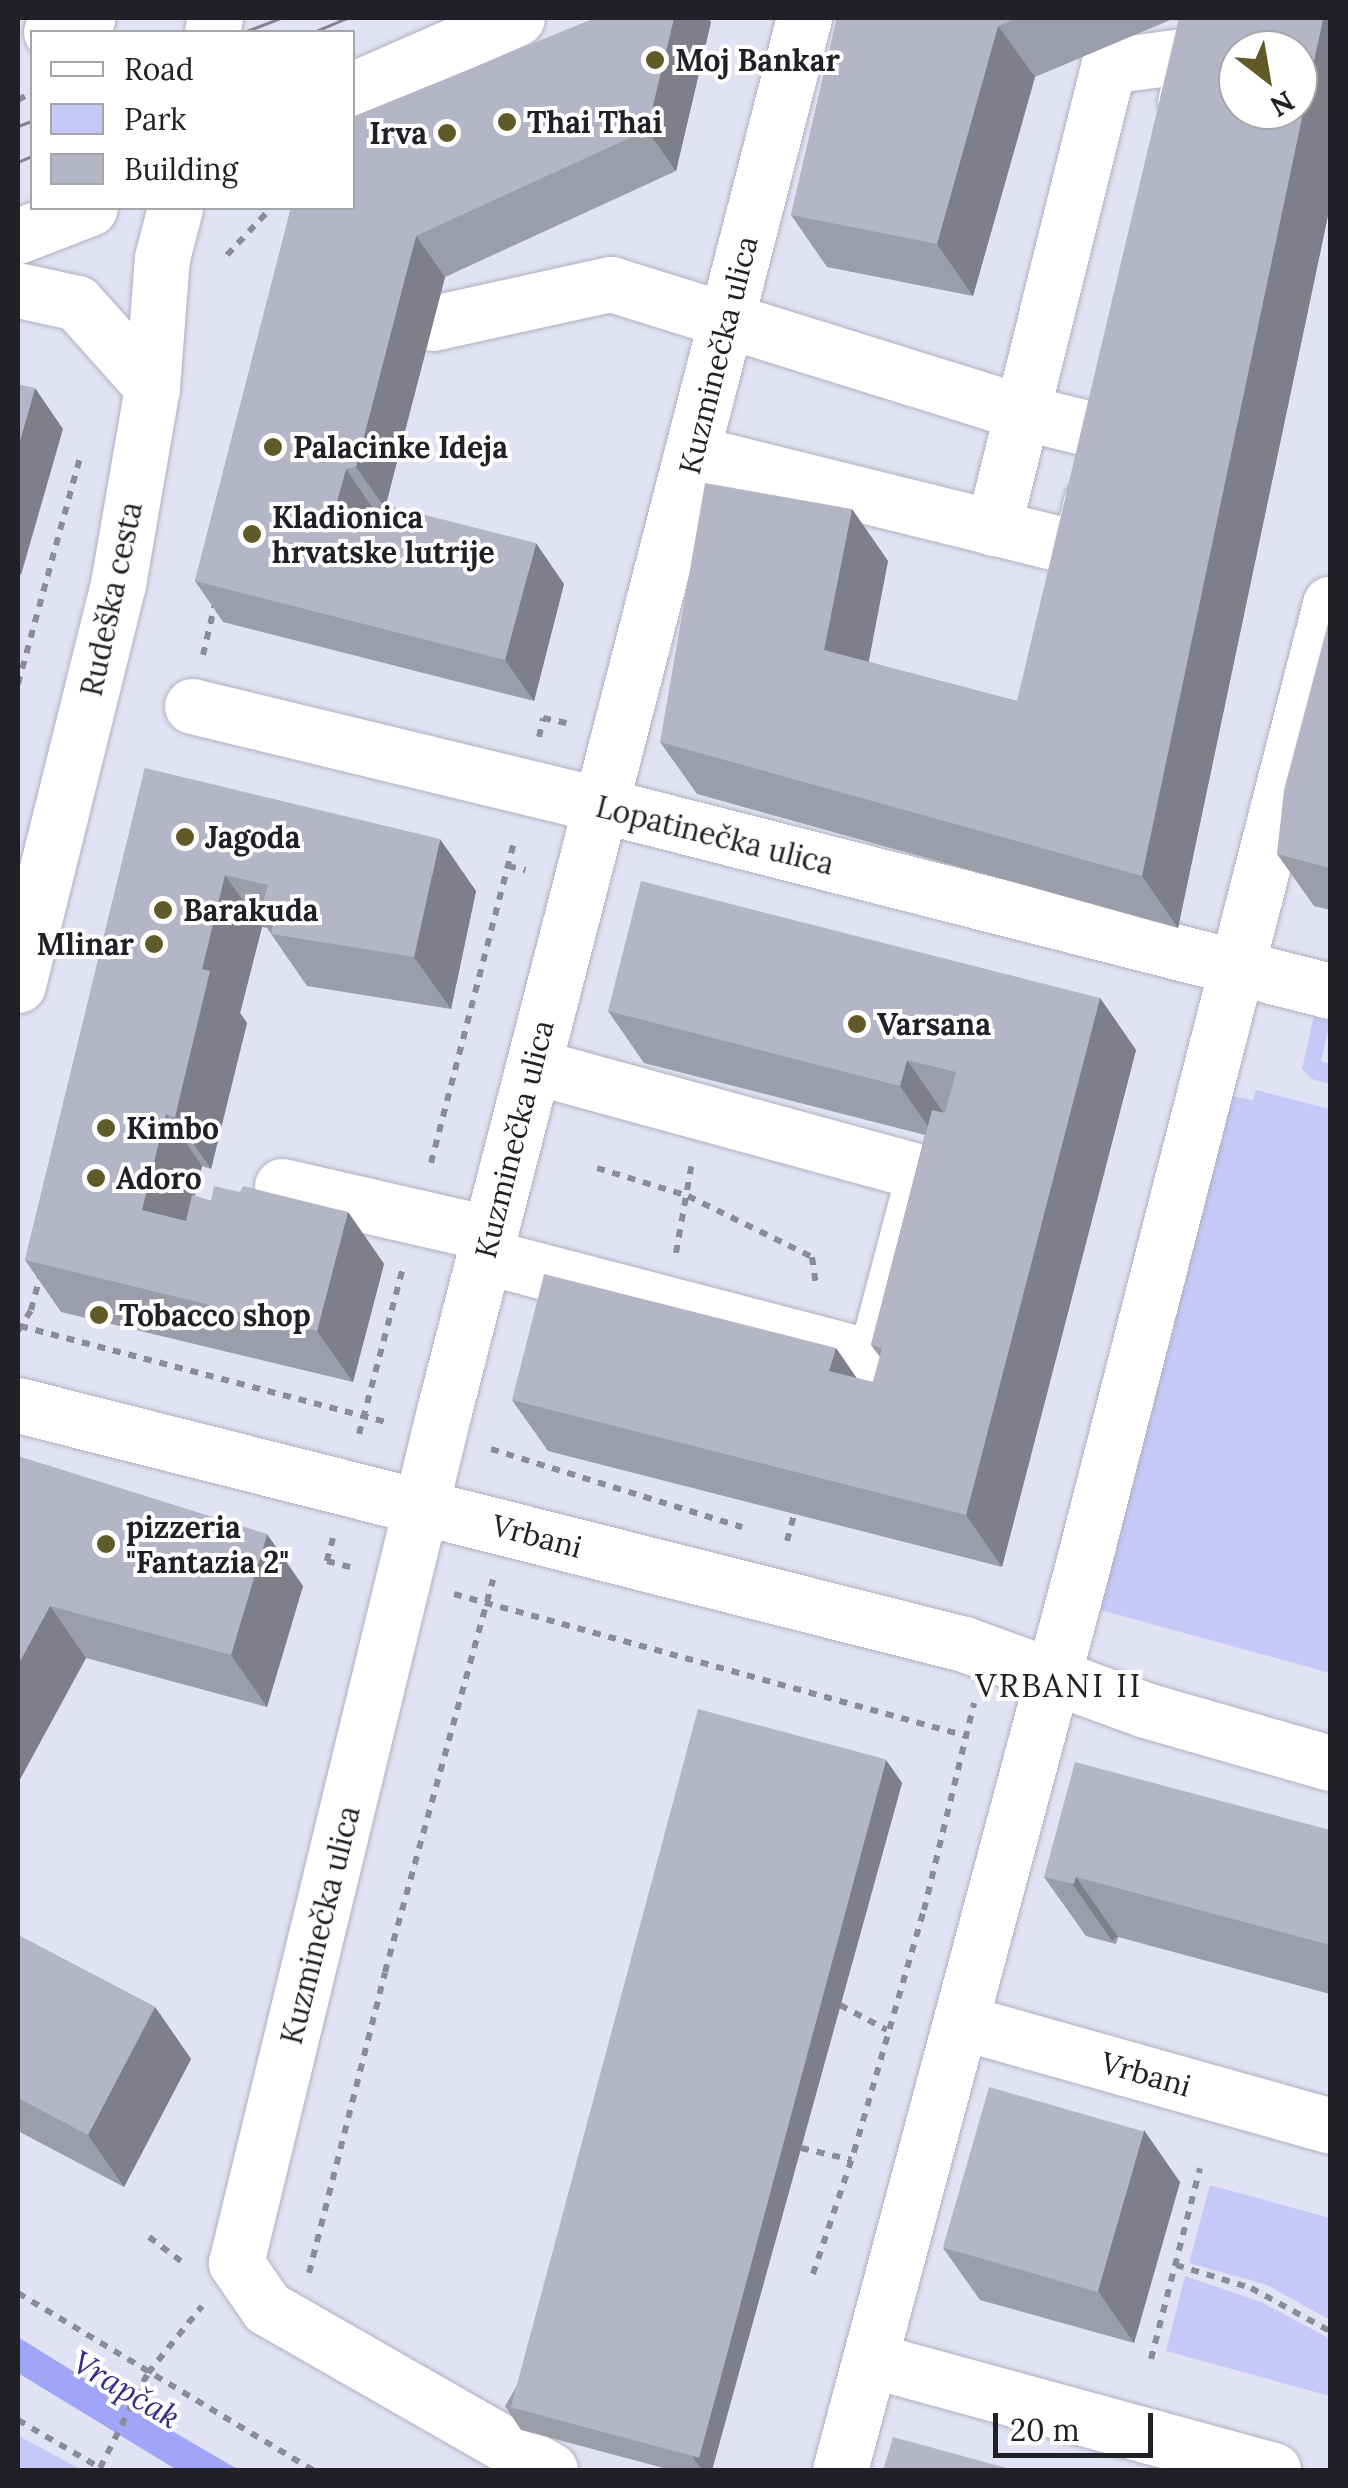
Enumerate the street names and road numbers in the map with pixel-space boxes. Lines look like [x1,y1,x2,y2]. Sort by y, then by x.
street label: Kuzminečka ulica [671,232,765,478]
street label: Rudeška cesta [73,499,149,699]
street label: Lopatinečka ulica [592,788,838,882]
street label: Kuzminečka ulica [467,1016,561,1262]
street label: Vrbani [488,1507,586,1565]
street label: Kuzminečka ulica [273,1802,367,2048]
street label: Vrbani [1097,2044,1195,2104]

